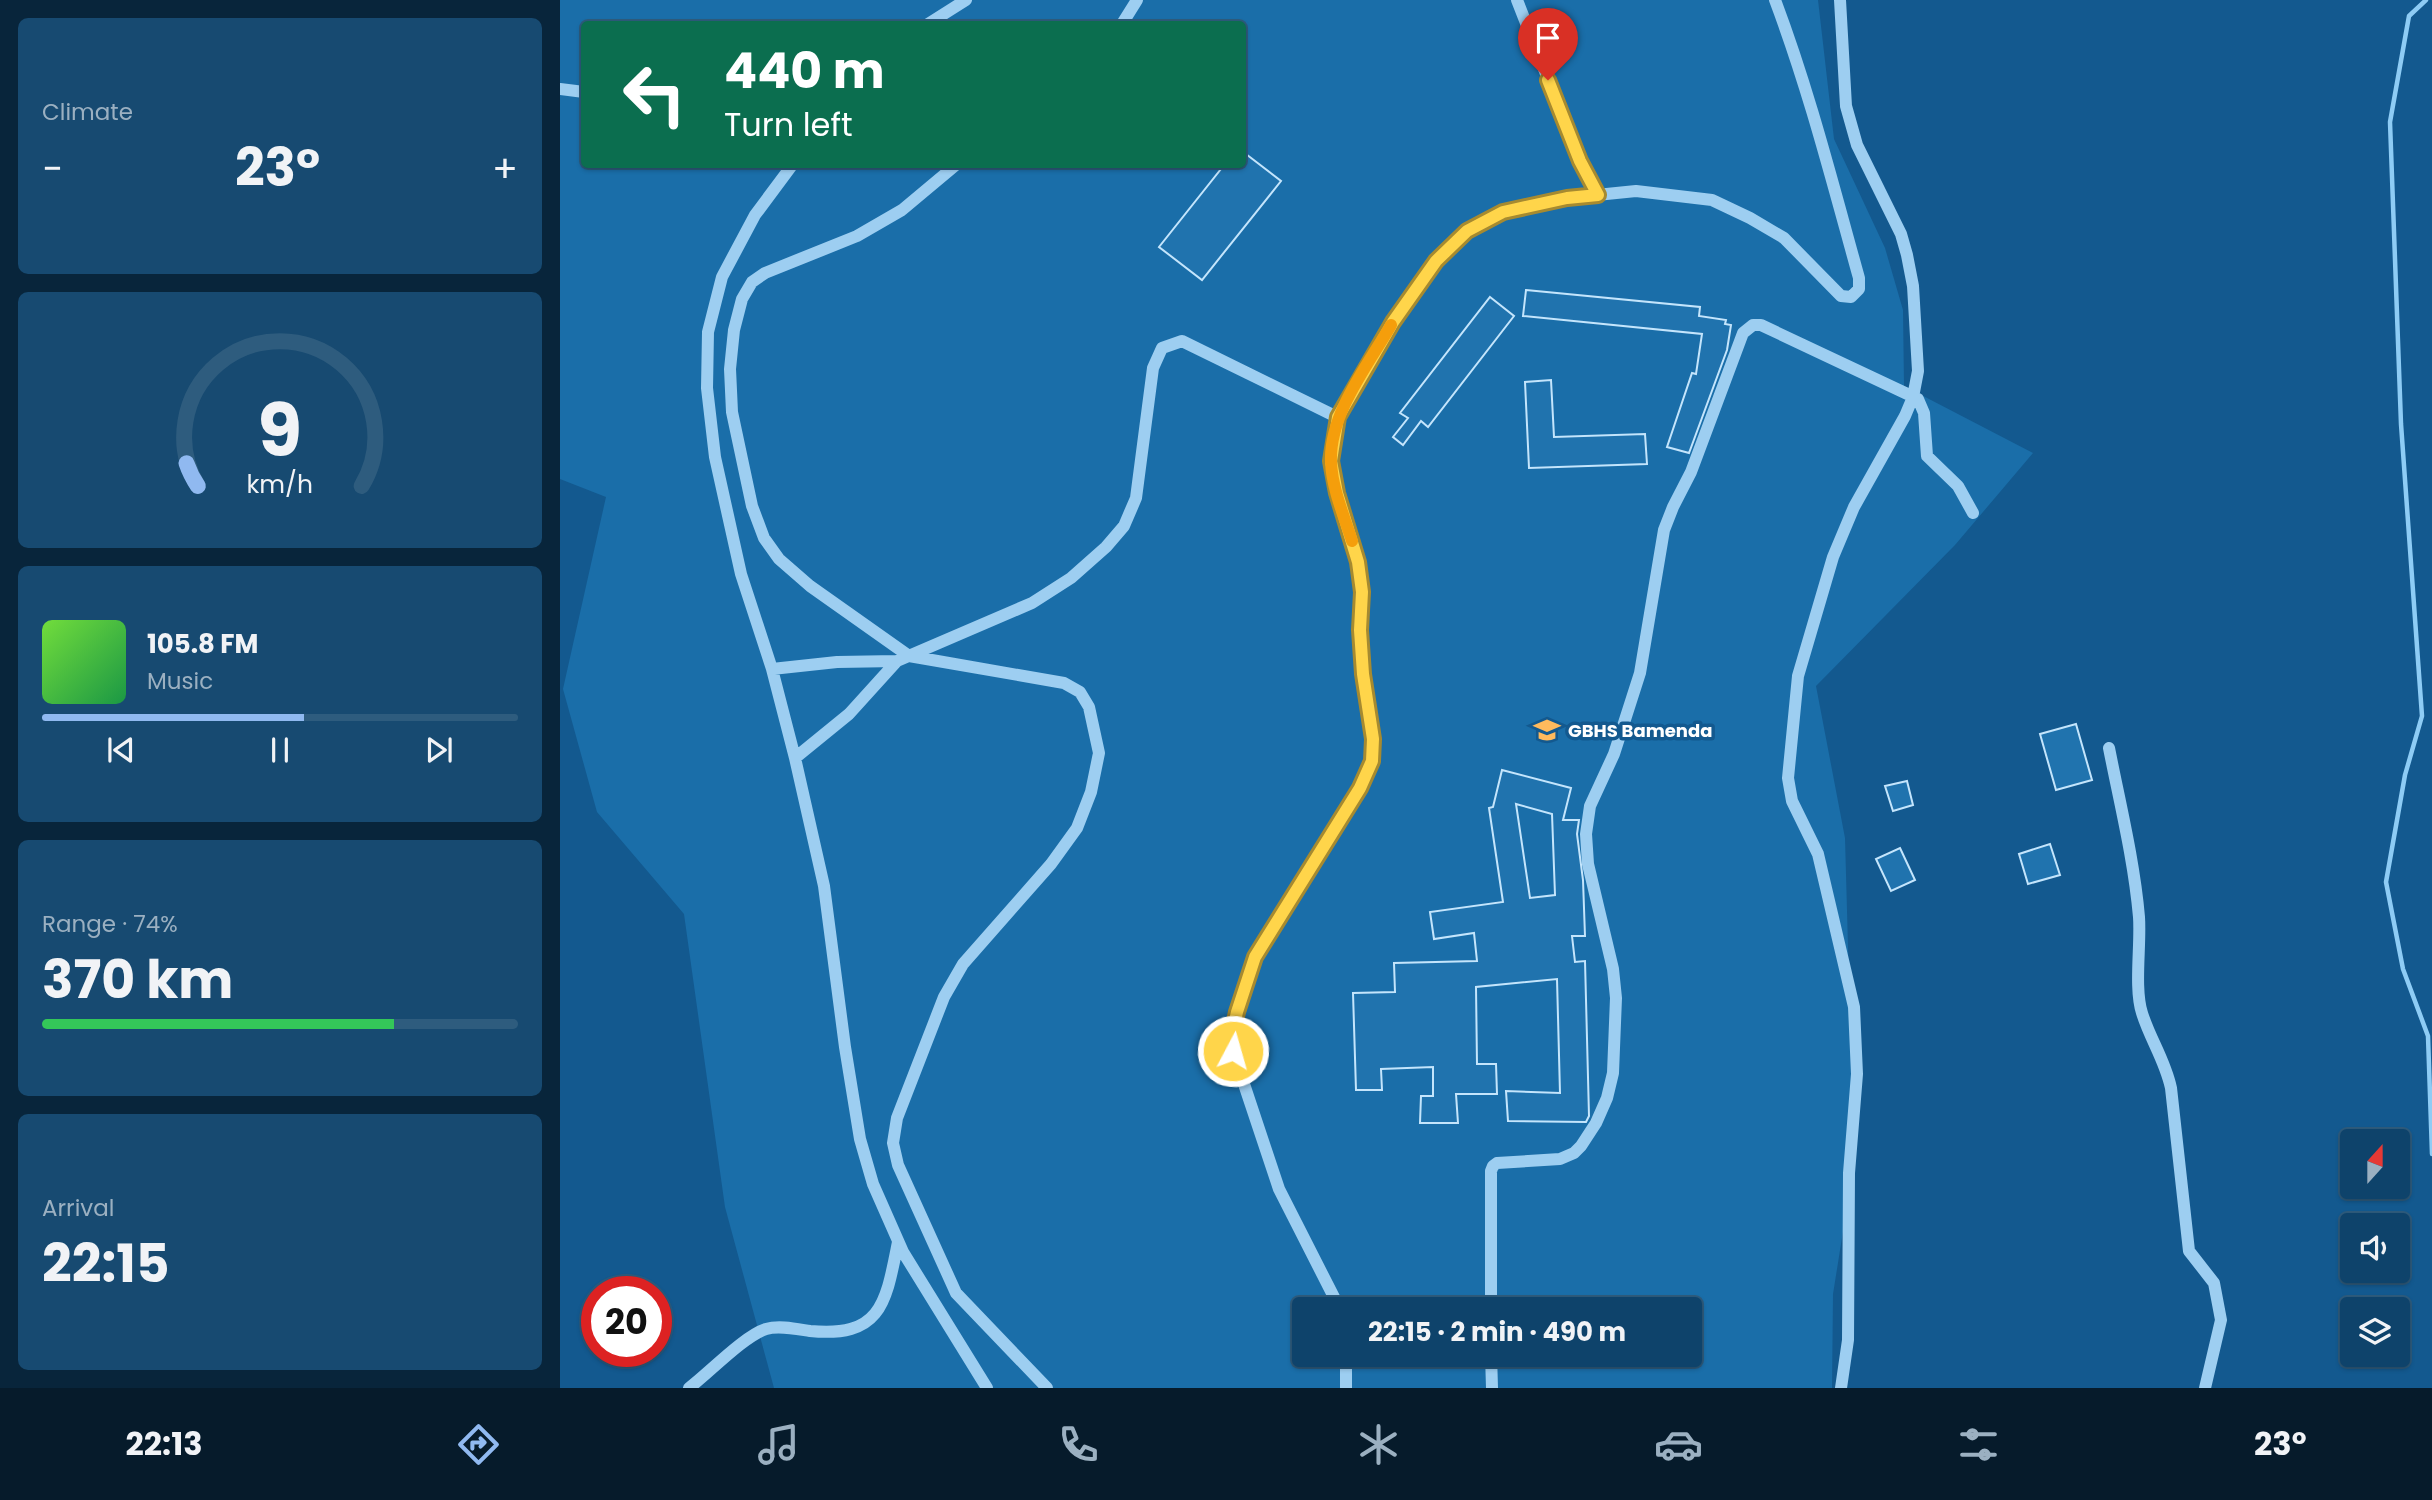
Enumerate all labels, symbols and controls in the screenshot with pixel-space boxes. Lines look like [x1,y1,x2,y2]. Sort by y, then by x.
pin [1518,8,1578,80]
icon: arrive [1529,19,1567,57]
text: 440 m [724,37,885,105]
icon: left [609,49,700,140]
text: Climate [42,96,133,128]
text: Turn left [724,102,853,147]
text: 23° [235,131,320,204]
text: − [42,142,63,195]
text: + [492,142,518,195]
text: 9 [258,380,302,481]
text: km/h [247,467,313,502]
text: 105.8 FM [147,626,258,662]
text: Music [147,665,213,697]
school or university icon: GBHS Bamenda [1532,715,1562,745]
place label: GBHS Bamenda [1568,718,1712,743]
icon: previous [102,731,140,769]
icon: pause [261,731,299,769]
icon: next [420,731,458,769]
text: Range · 74% [42,908,178,940]
text: 370 km [42,943,233,1016]
position arrow [1196,1014,1270,1088]
north arrow [2340,1129,2410,1199]
map controls [2340,1129,2410,1367]
text: Arrival [42,1192,114,1224]
button: sound [2340,1213,2410,1283]
text: 22:15 [42,1227,170,1300]
speed limit sign: 20 [581,1276,672,1367]
button: layers [2340,1297,2410,1367]
text: 22:15 · 2 min · 490 m [1368,1314,1626,1350]
icon: directions [454,1420,503,1469]
icon: music [754,1420,803,1469]
icon: phone [1054,1420,1103,1469]
icon: climate [1354,1420,1403,1469]
icon: car [1654,1420,1703,1469]
icon: filters [1954,1420,2003,1469]
text: 22:13 [126,1421,203,1466]
text: 23° [2254,1421,2306,1466]

